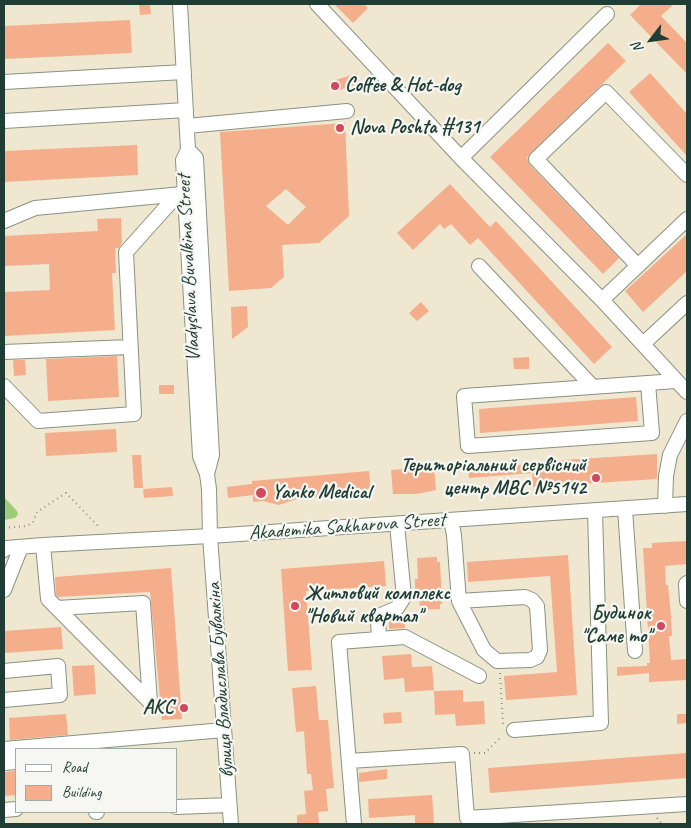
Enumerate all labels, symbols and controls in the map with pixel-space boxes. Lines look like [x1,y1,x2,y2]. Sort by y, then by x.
north arrow [626,15,676,65]
text: N [628,40,647,56]
place label: Coffee & Hot-dog [345,74,461,98]
marker: Coffee & Hot-dog [329,80,341,92]
place label: Nova Poshta #131 [350,116,479,140]
marker: Nova Poshta #131 [334,122,346,134]
street label: Vladyslava Buvalkina Street [172,174,206,362]
place label: Територіальний сервісний центр МВС №5142 [400,454,586,501]
marker: Територіальний сервісний центр МВС №5142 [590,472,602,484]
place label: Yanko Medical [272,481,371,505]
marker: Yanko Medical [254,486,268,500]
street label: Akademika Sakharova Street [248,508,446,546]
street label: вулиця Владислава Бувалкіна [202,582,240,778]
place label: Житловий комплекс "Новий квартал" [305,582,450,629]
marker: Житловий комплекс "Новий квартал" [289,600,301,612]
place label: Будинок "Саме то" [581,602,651,649]
marker: Будинок "Саме то" [655,620,667,632]
place label: АКС [143,696,174,720]
marker: АКС [178,702,190,714]
legend [15,748,178,813]
text: Road [62,758,87,777]
text: Building [62,783,101,802]

